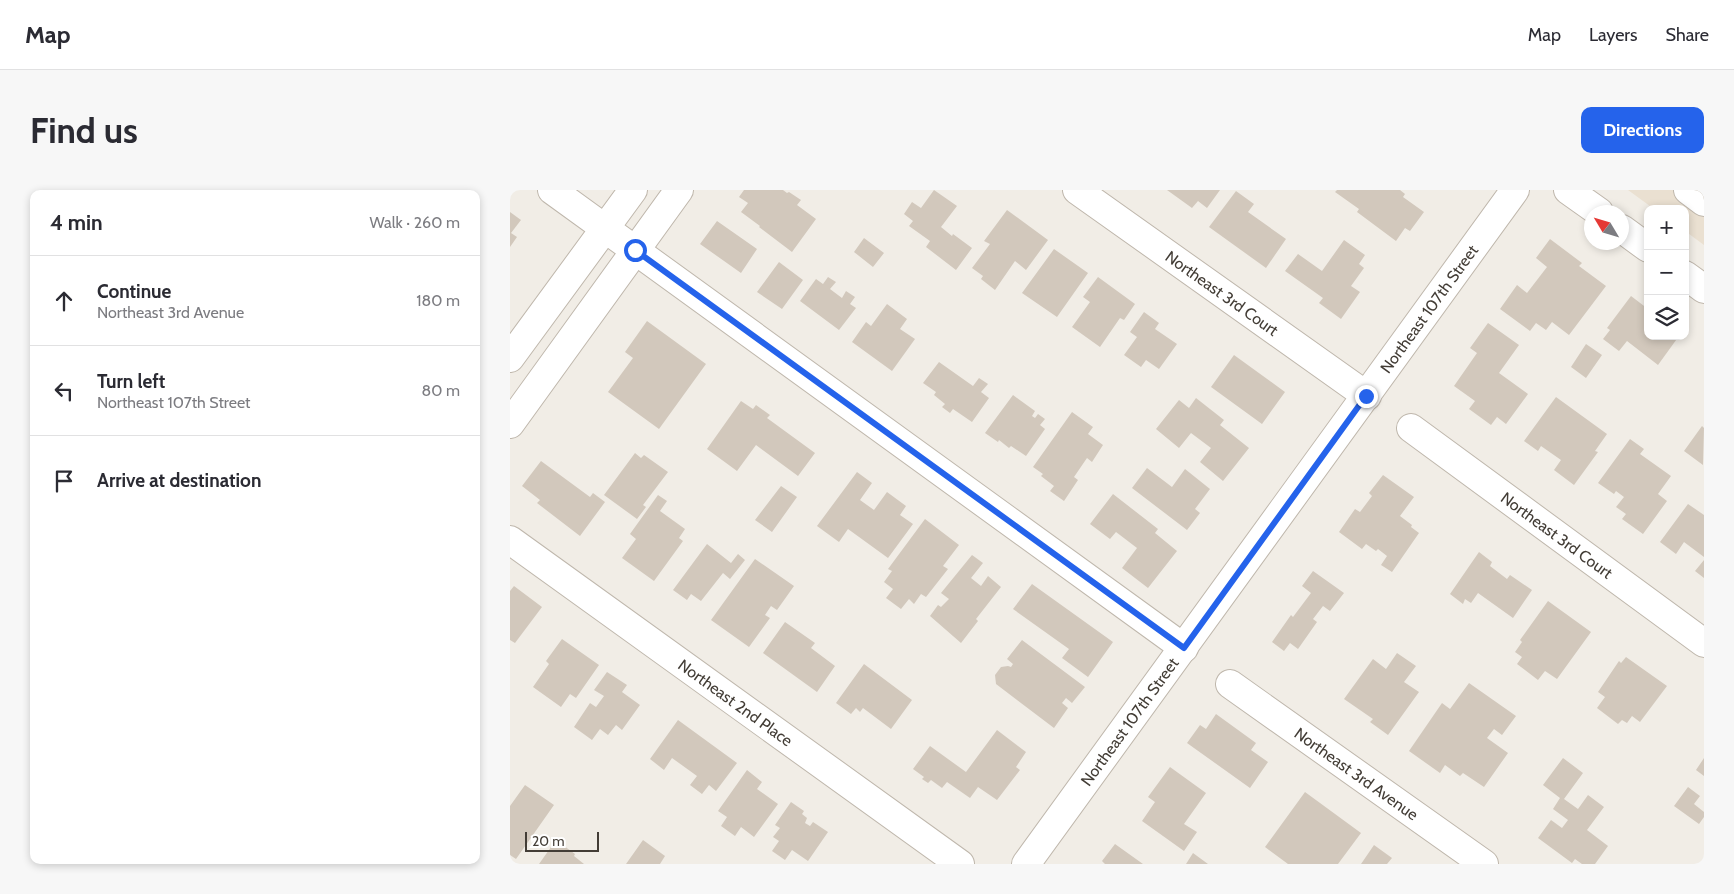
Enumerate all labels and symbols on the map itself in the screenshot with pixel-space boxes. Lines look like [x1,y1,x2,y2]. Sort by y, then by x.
north arrow [1584,205,1629,250]
route start [624,239,647,262]
street label: Northeast 107th Street [1376,240,1482,377]
street label: Northeast 3rd Court [1162,247,1283,340]
route end [1355,385,1378,408]
street label: Northeast 3rd Court [1497,488,1617,583]
street label: Northeast 107th Street [1077,653,1183,789]
street label: Northeast 2nd Place [675,655,796,750]
street label: Northeast 3rd Avenue [1291,723,1422,824]
scale bar [525,829,599,852]

